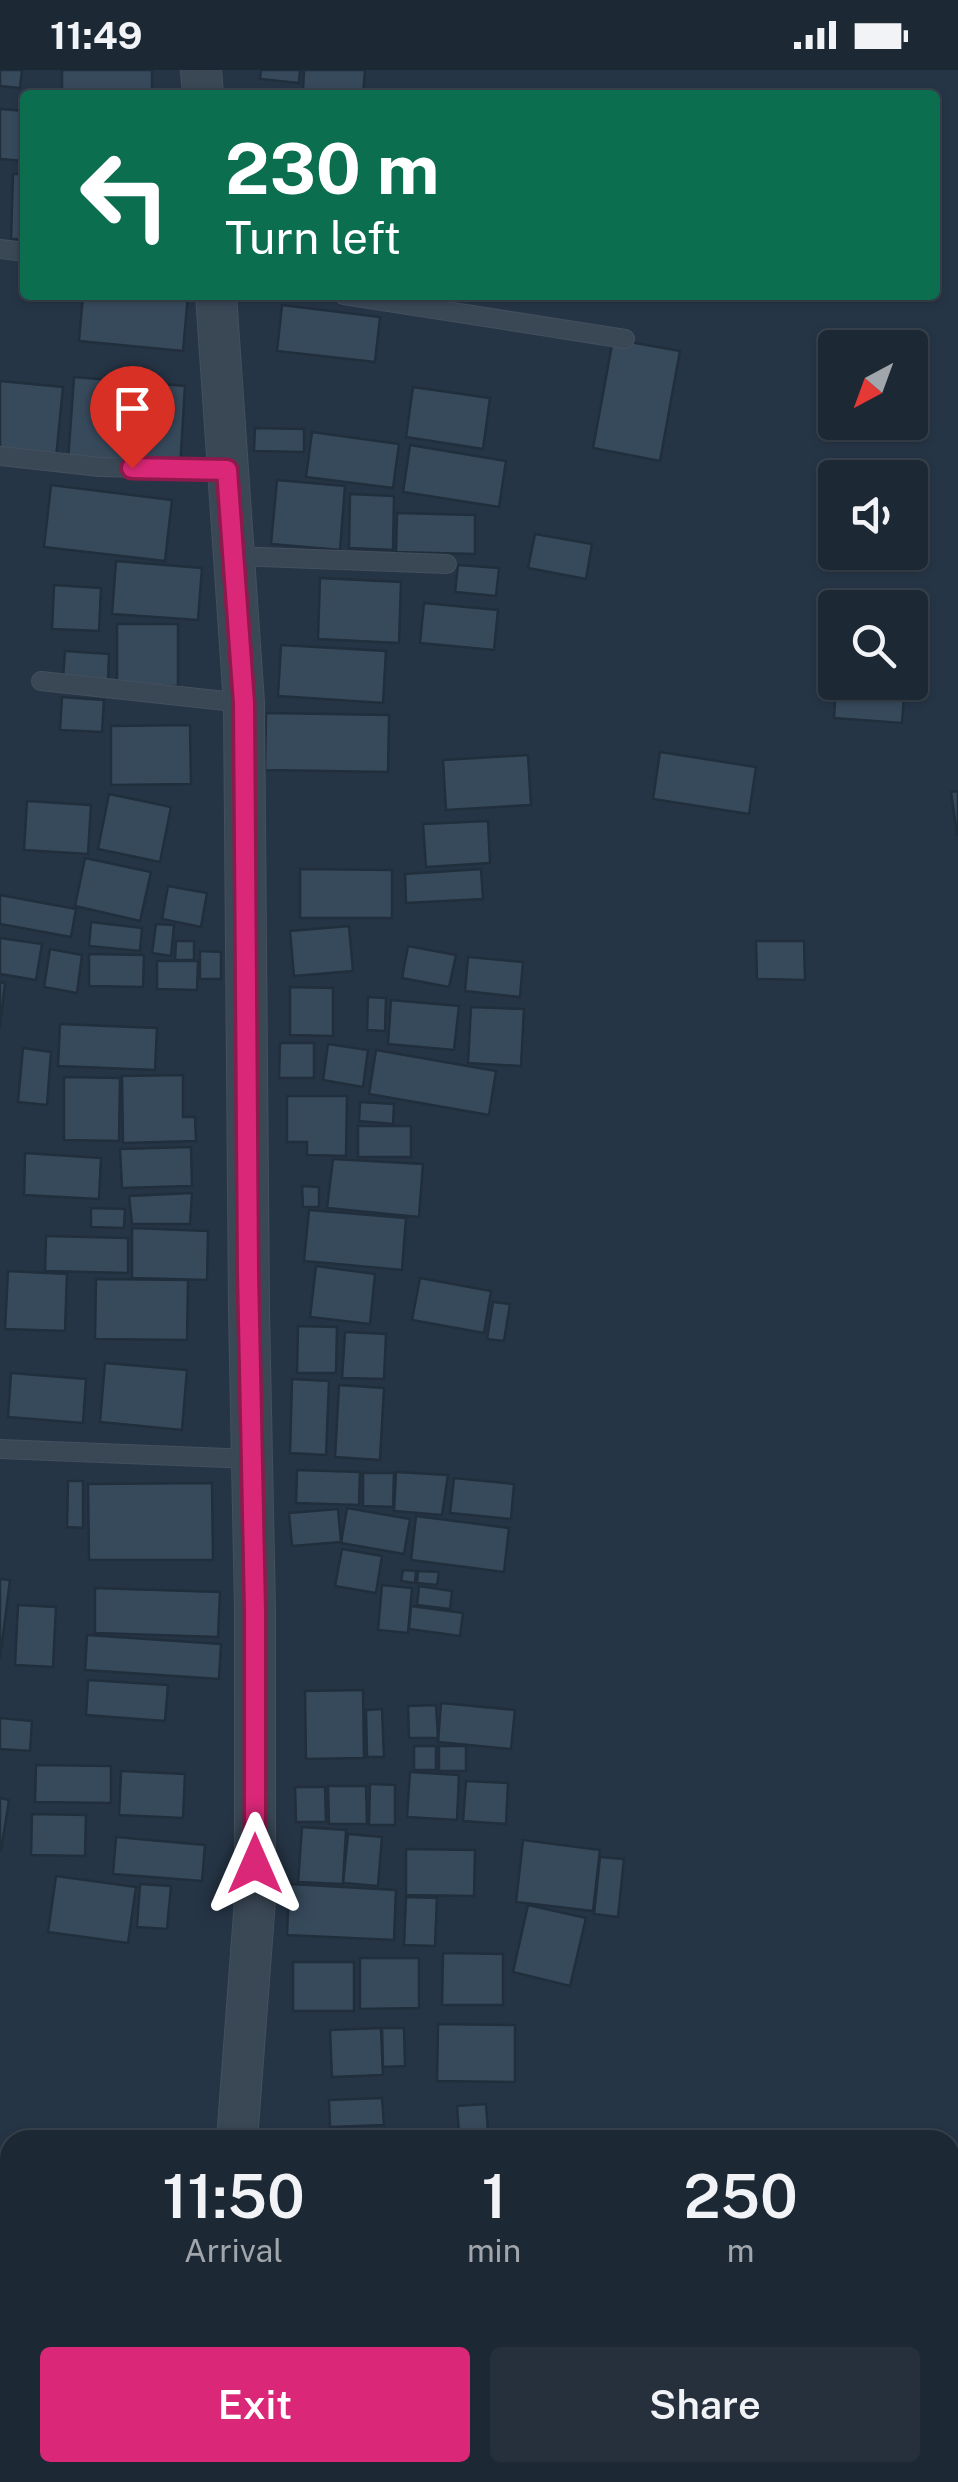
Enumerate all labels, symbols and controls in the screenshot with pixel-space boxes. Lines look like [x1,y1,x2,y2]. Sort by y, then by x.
text: 11:49 [50,13,143,58]
text: 230 m [225,127,439,210]
icon: left [60,130,190,260]
text: Turn left [225,211,401,264]
north arrow [818,330,928,440]
map controls [818,330,928,700]
pin [90,366,175,469]
icon: arrive [105,381,160,436]
button: sound [818,460,928,570]
button: search [818,590,928,700]
position arrow [203,1812,307,1916]
text: 11:50 [162,2161,305,2232]
text: 1 [481,2161,507,2232]
text: 250 [683,2161,798,2232]
text: Arrival [184,2232,283,2269]
text: min [467,2232,521,2269]
text: m [727,2232,754,2269]
button: Exit [40,2347,470,2462]
button: Share [490,2347,920,2462]

